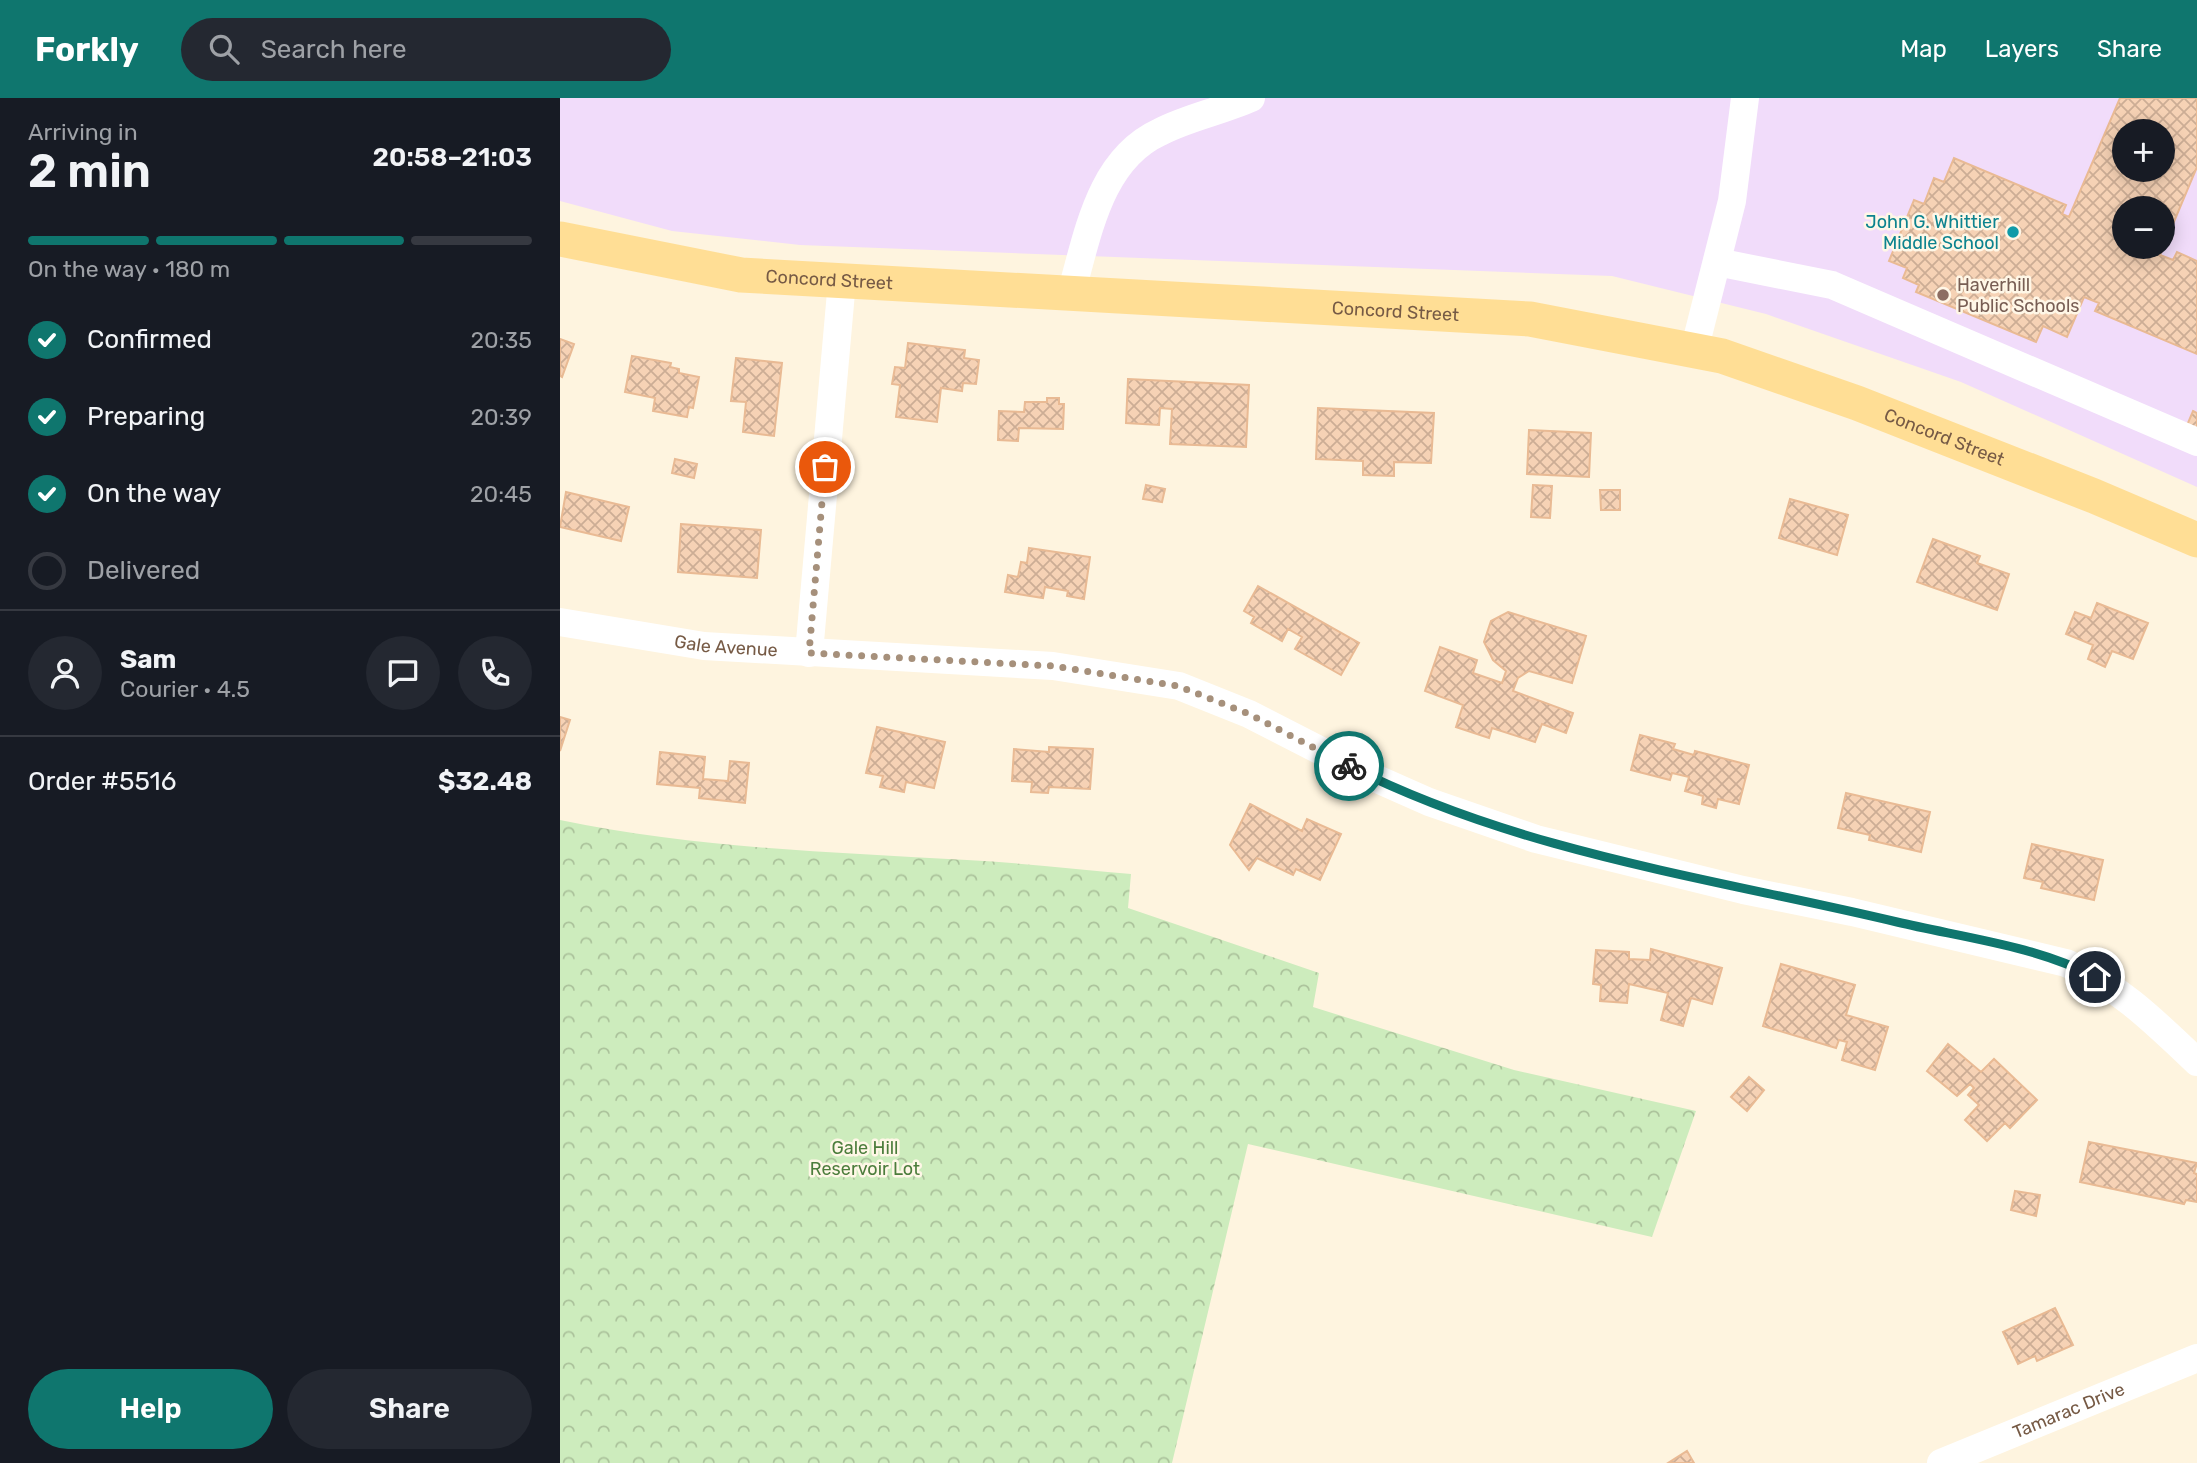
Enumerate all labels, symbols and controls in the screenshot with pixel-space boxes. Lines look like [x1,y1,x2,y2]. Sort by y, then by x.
search box [181,18,671,81]
text: Forkly [35,30,139,69]
icon: search [205,30,243,68]
text: Search here [261,34,407,65]
text: Map [1900,35,1947,63]
text: Layers [1985,35,2059,63]
text: Share [2097,35,2162,63]
text: Arriving in [28,118,138,146]
map controls [2112,119,2175,259]
button: + [2112,119,2175,182]
text: 20:58–21:03 [373,142,532,173]
text: 2 min [28,144,151,199]
button: − [2112,196,2175,259]
place label: John G. Whittier Middle School [1865,211,1999,254]
marker: John G. Whittier Middle School [2005,224,2021,240]
text: On the way · 180 m [28,255,230,283]
street label: Concord Street [765,265,894,294]
place label: Haverhill Public Schools [1957,274,2080,317]
marker: Haverhill Public Schools [1935,287,1951,303]
street label: Concord Street [1331,297,1460,326]
icon: check [28,321,66,359]
text: Confirmed [87,324,212,355]
text: 20:35 [471,326,532,354]
icon: check [28,398,66,436]
text: Preparing [87,401,205,432]
text: 20:39 [471,403,532,431]
street label: Concord Street [1881,404,2008,471]
pin [795,437,855,497]
icon: bag [806,448,844,486]
icon: check [28,475,66,513]
text: On the way [87,478,221,509]
text: 20:45 [470,480,532,508]
text: Delivered [87,555,200,586]
street label: Gale Avenue [673,630,778,661]
button: person [28,636,102,710]
button: chat [366,636,440,710]
button: phone [458,636,532,710]
text: Sam [120,644,176,675]
text: Courier · 4.5 [120,675,250,703]
courier [1314,731,1384,801]
icon: bike [1330,747,1368,785]
text: Order #5516 [28,766,176,797]
text: $32.48 [438,766,532,797]
pin [2065,947,2125,1007]
icon: home [2076,958,2114,996]
park label: Gale Hill Reservoir Lot [810,1137,920,1180]
button: Help [28,1369,273,1449]
button: Share [287,1369,532,1449]
street label: Tamarac Drive [2009,1378,2128,1443]

